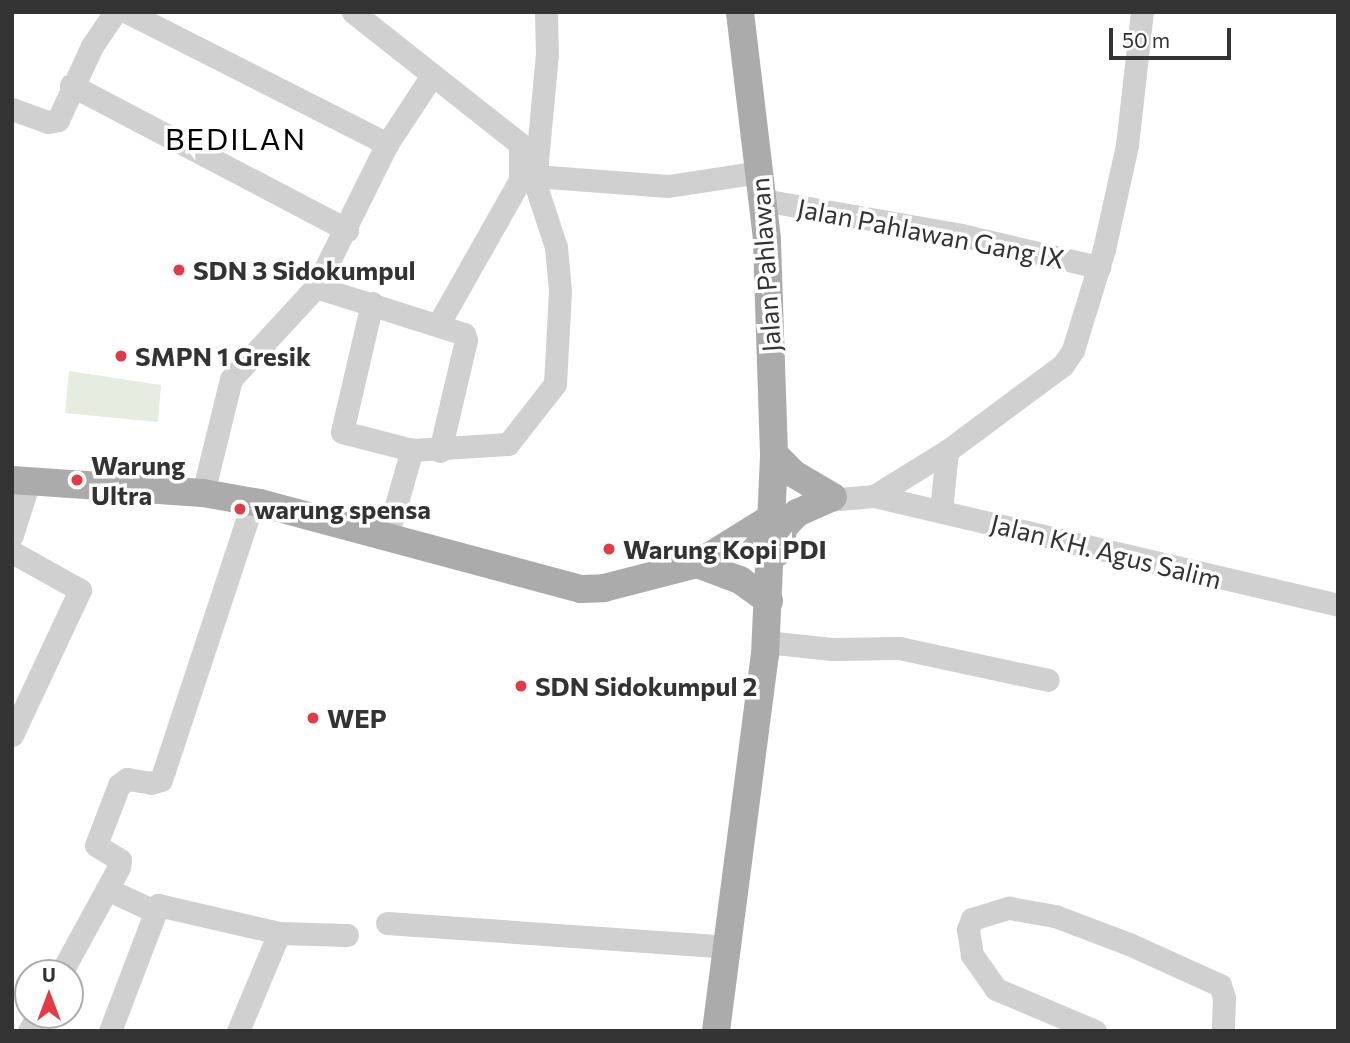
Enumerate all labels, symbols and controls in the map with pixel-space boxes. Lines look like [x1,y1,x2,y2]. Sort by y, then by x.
scale bar [1112,14,1234,58]
text: 50 m [1122,27,1170,52]
district label: BEDILAN [166,120,306,156]
street label: Jalan Pahlawan [743,177,787,353]
street label: Jalan Pahlawan Gang IX [795,192,1067,274]
place label: SDN 3 Sidokumpul [193,254,416,286]
marker: SDN 3 Sidokumpul [171,262,187,278]
place label: SMPN 1 Gresik [135,340,311,372]
marker: SMPN 1 Gresik [113,348,129,364]
place label: Warung Ultra [91,449,185,510]
marker: Warung Ultra [69,472,85,488]
place label: warung spensa [254,493,431,525]
marker: warung spensa [232,501,248,517]
street label: Jalan KH. Agus Salim [987,507,1225,595]
place label: Warung Kopi PDI [623,533,827,565]
marker: Warung Kopi PDI [601,541,617,557]
place label: SDN Sidokumpul 2 [535,670,757,702]
marker: SDN Sidokumpul 2 [513,678,529,694]
place label: WEP [327,702,387,734]
marker: WEP [305,710,321,726]
north arrow [14,959,84,1029]
text: U [42,963,56,986]

